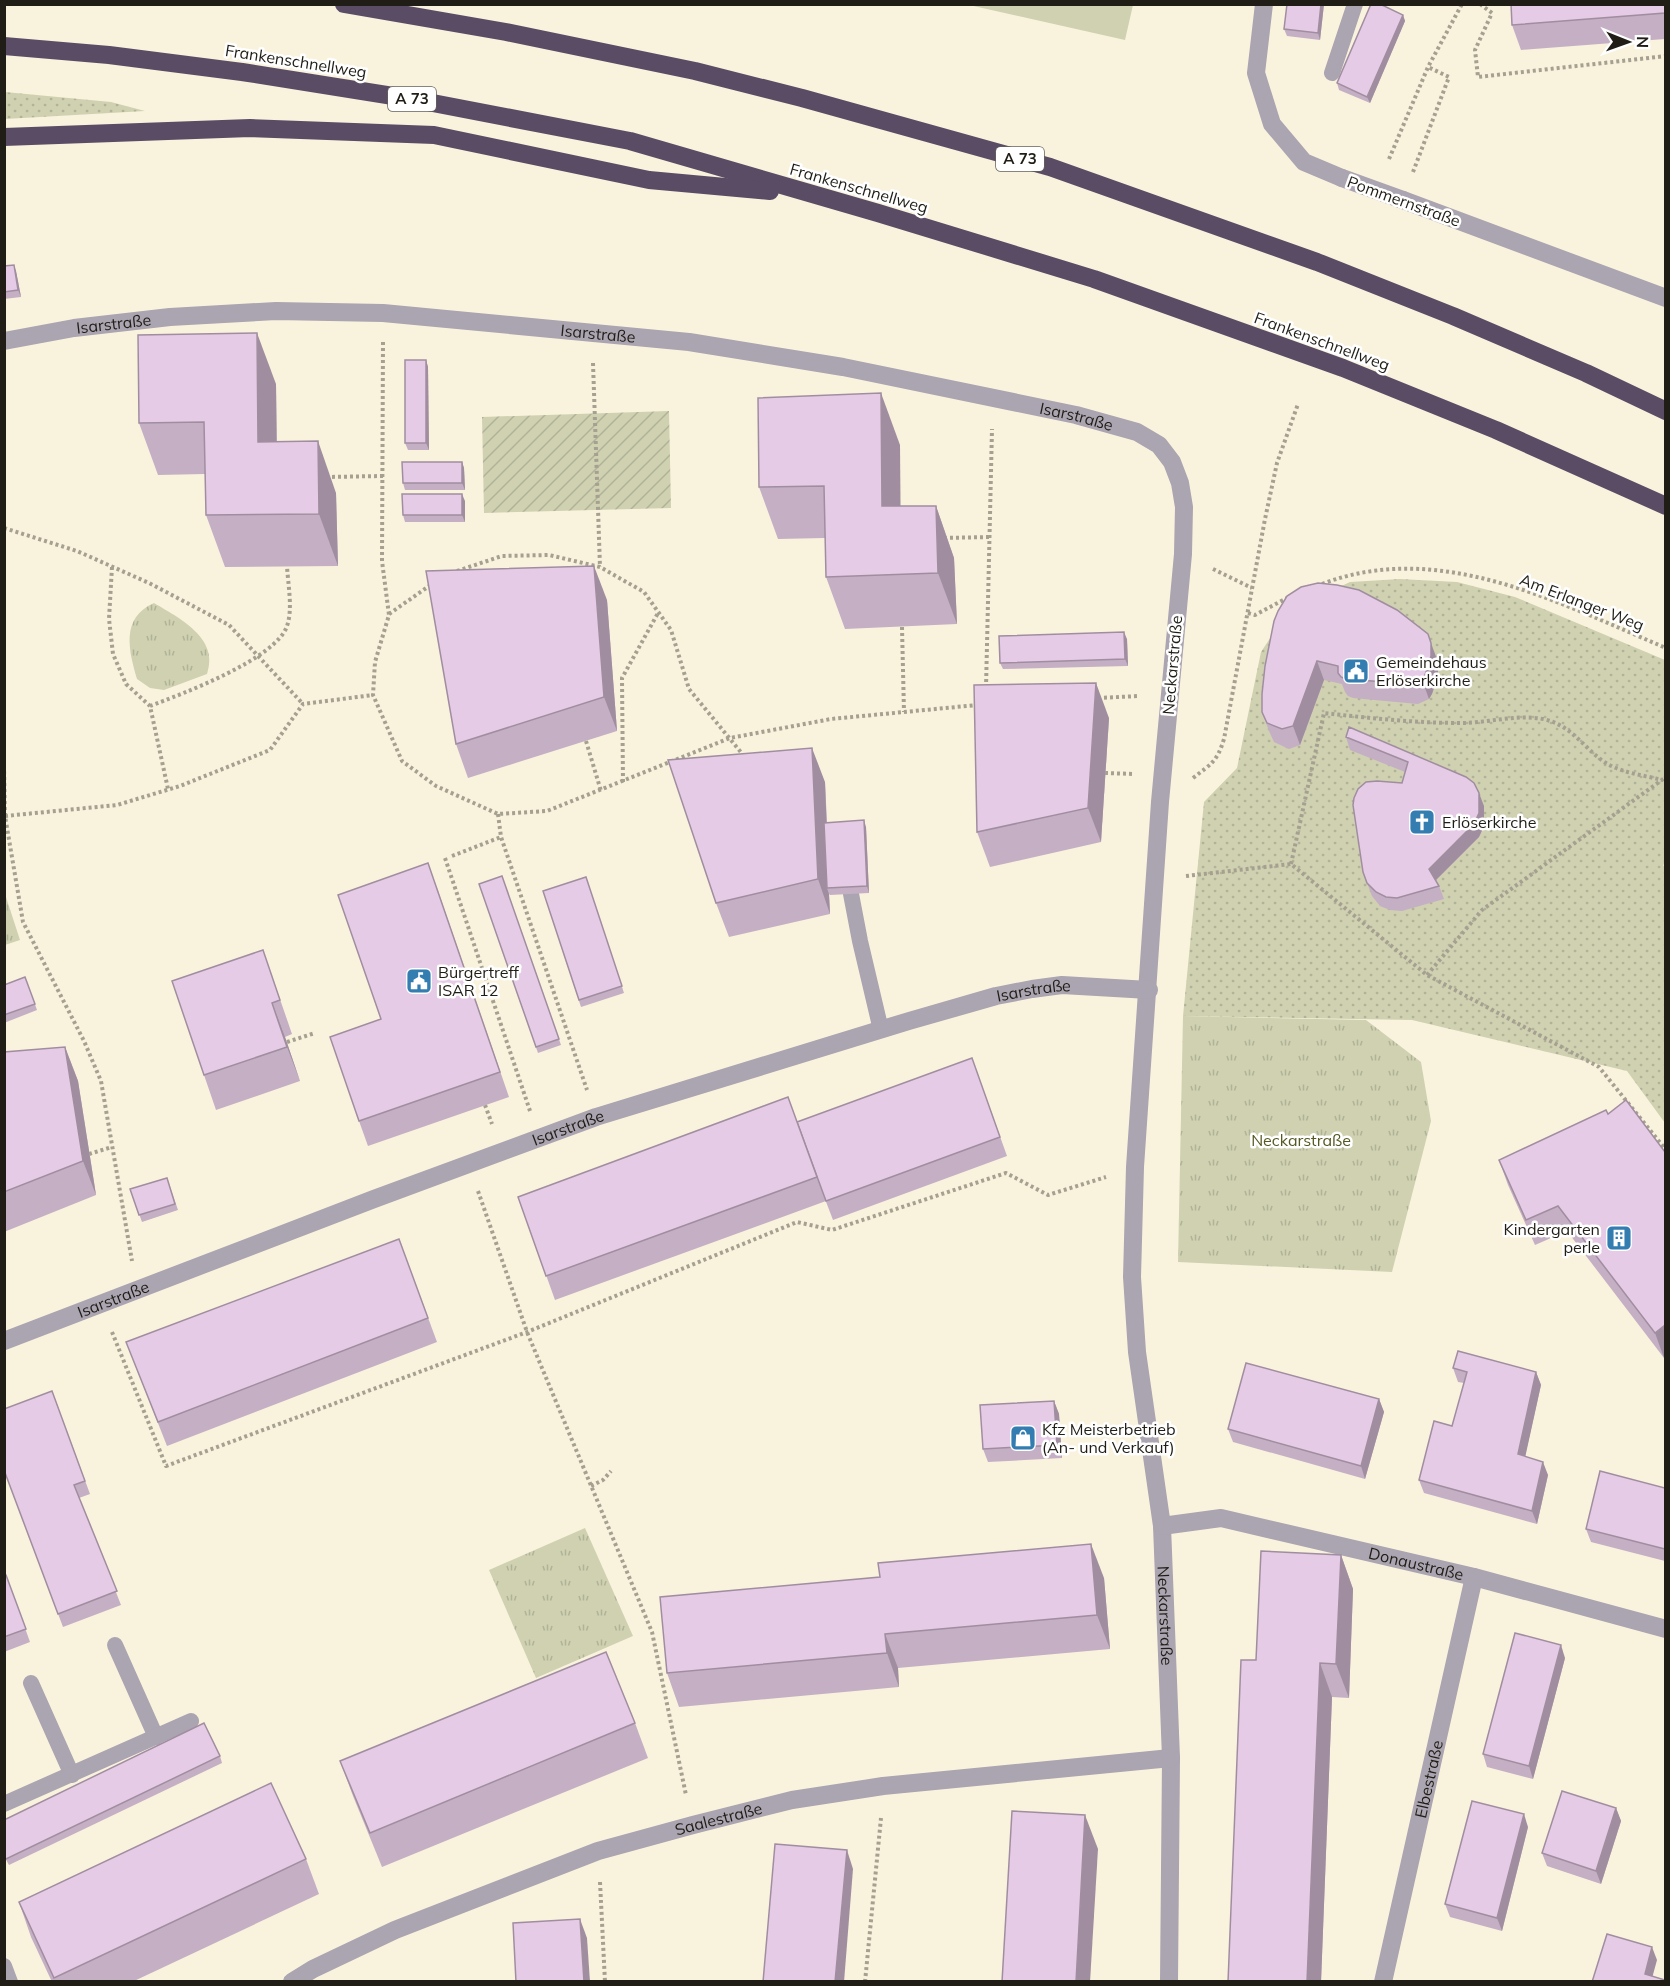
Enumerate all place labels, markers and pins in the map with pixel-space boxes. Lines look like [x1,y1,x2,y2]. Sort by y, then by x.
place label: Gemeindehaus Erlöserkirche [1376,652,1487,690]
public building icon: Gemeindehaus Erlöserkirche [1341,656,1371,686]
church icon: Erlöserkirche [1407,807,1437,837]
place label: Erlöserkirche [1442,812,1536,832]
place label: Bürgertreff ISAR 12 [438,962,520,1000]
public building icon: Bürgertreff ISAR 12 [404,966,434,996]
place label: Kindergarten perle [1504,1219,1600,1257]
building icon: Kindergarten perle [1604,1223,1634,1253]
place label: Kfz Meisterbetrieb (An- und Verkauf) [1042,1419,1176,1457]
shop icon: Kfz Meisterbetrieb (An- und Verkauf) [1008,1423,1038,1453]

